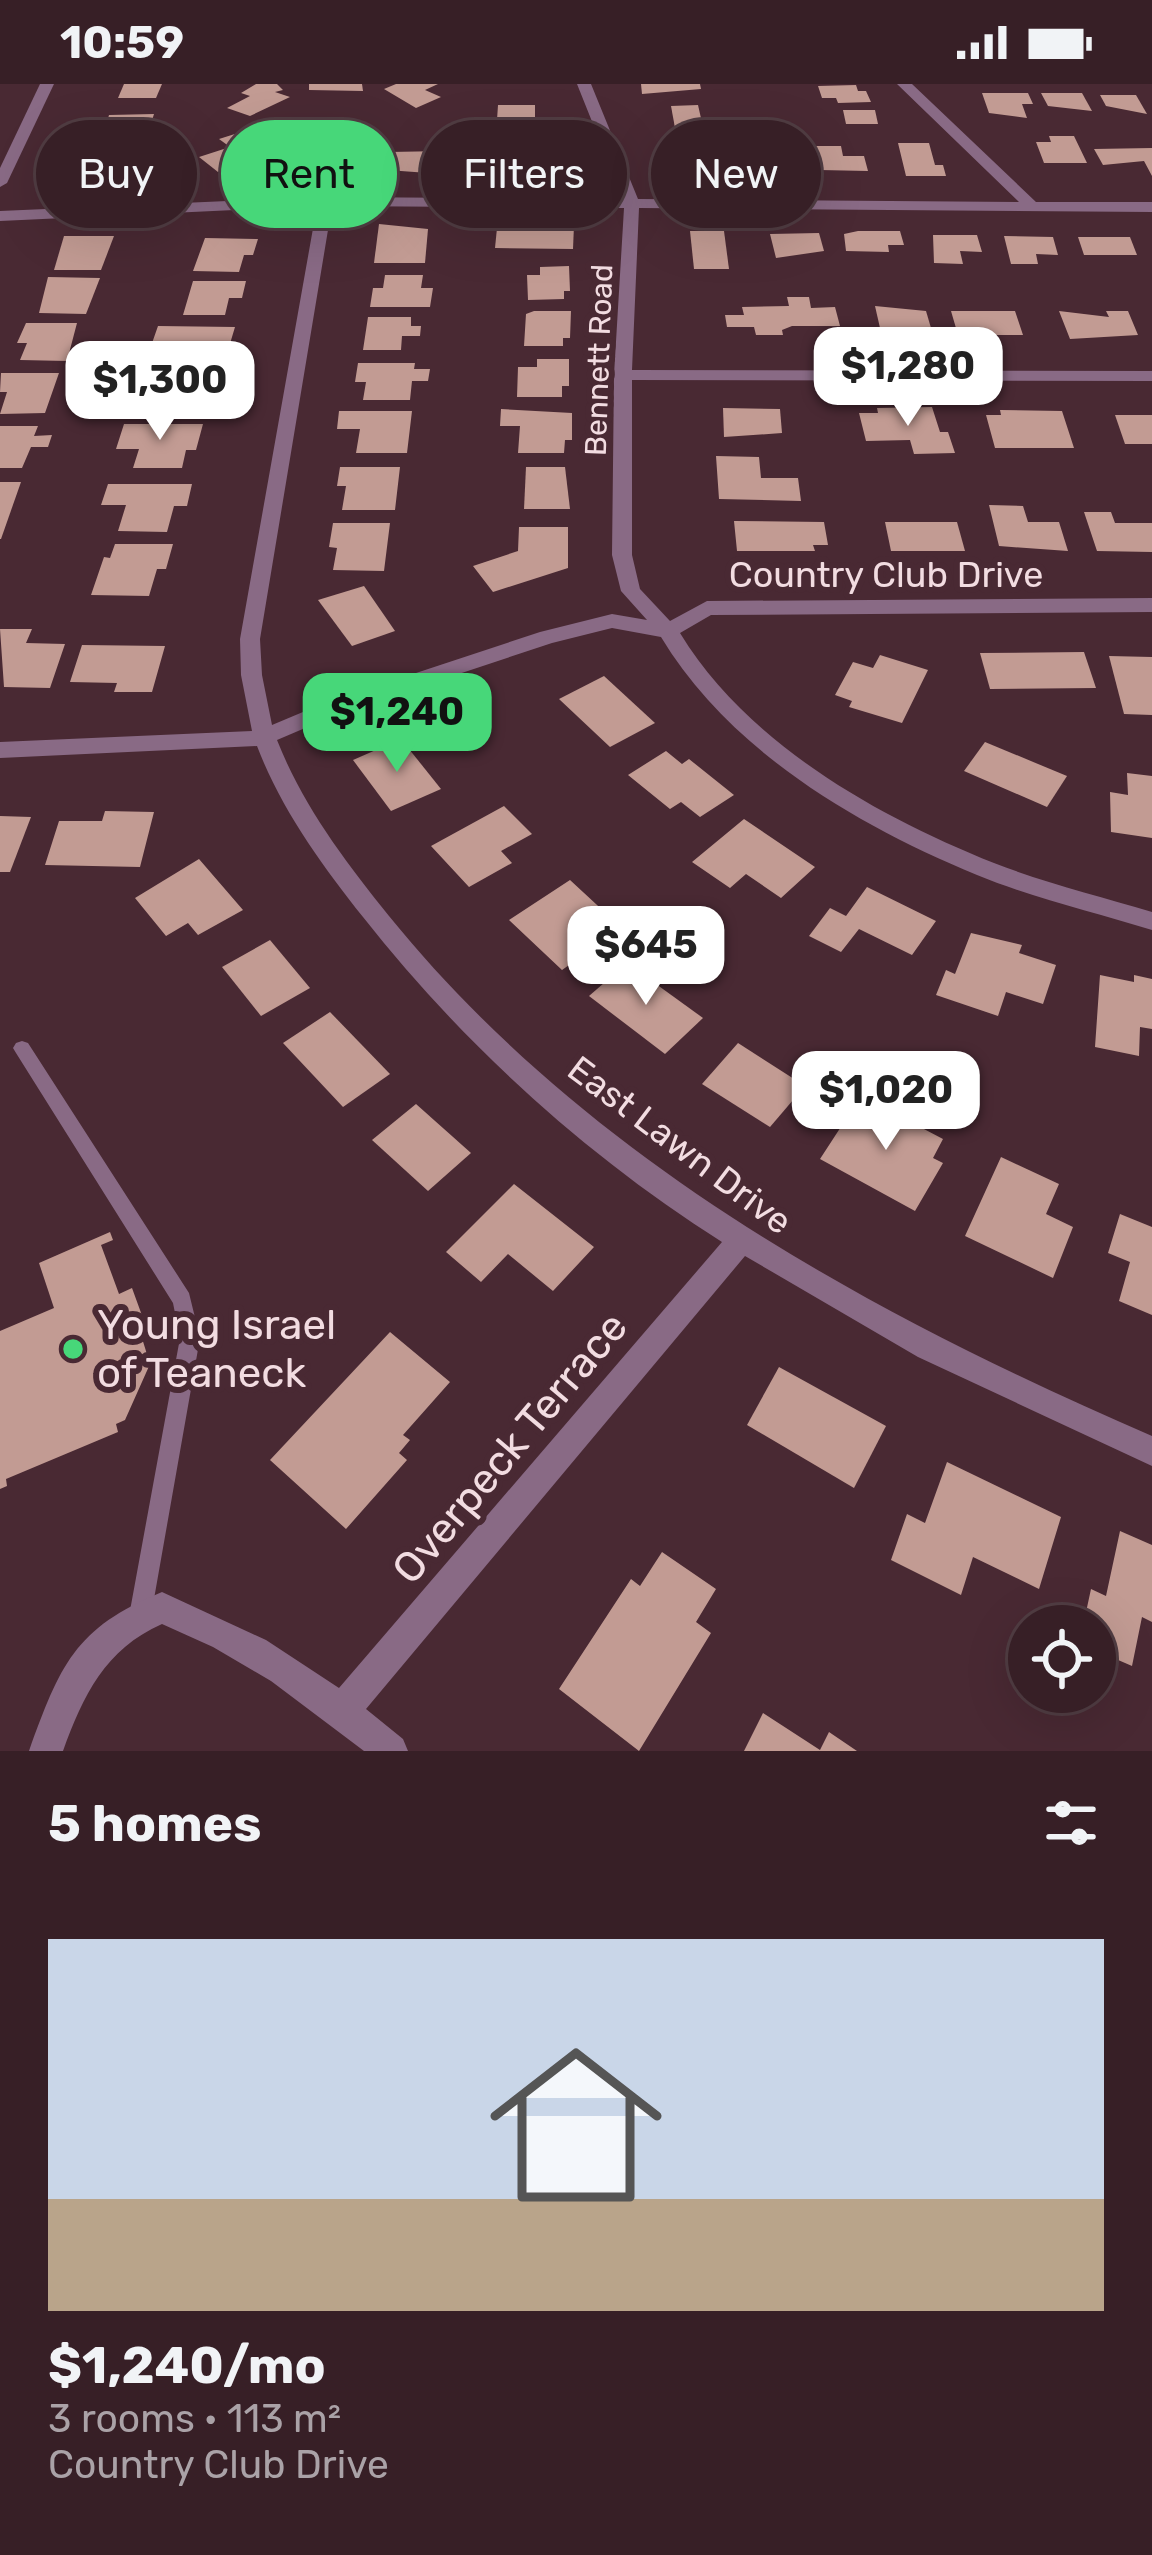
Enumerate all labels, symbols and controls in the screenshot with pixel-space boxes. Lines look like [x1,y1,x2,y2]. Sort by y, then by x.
text: 10:59 [60,16,184,69]
chip: Buy [36,120,197,228]
chip: Rent [221,120,397,228]
chip: Filters [421,120,627,228]
chip: New [651,120,821,228]
street label: Bennett Road [578,264,620,456]
pin: $1,280 [810,327,1006,429]
pin: $1,300 [62,341,258,443]
text: $1,280 [841,343,975,389]
text: $1,300 [92,357,228,403]
street label: Country Club Drive [729,553,1043,596]
pin: $1,240 [299,673,495,775]
text: $1,240 [330,689,464,735]
pin: $645 [575,906,717,1008]
text: $645 [594,922,698,968]
street label: East Lawn Drive [560,1047,800,1243]
pin: $1,020 [788,1051,984,1153]
text: $1,020 [819,1067,953,1113]
place label: Young Israel of Teaneck [97,1300,336,1398]
street label: Overpeck Terrace [382,1302,638,1594]
marker: Young Israel of Teaneck [60,1336,86,1362]
map controls [1008,1605,1116,1713]
button: locate [1008,1605,1116,1713]
icon: filters [1038,1790,1104,1856]
text: 5 homes [48,1793,261,1854]
icon: home [468,2017,684,2233]
text: $1,240/mo [48,2335,326,2396]
text: 3 rooms · 113 m² [48,2396,341,2442]
text: Country Club Drive [48,2442,389,2488]

